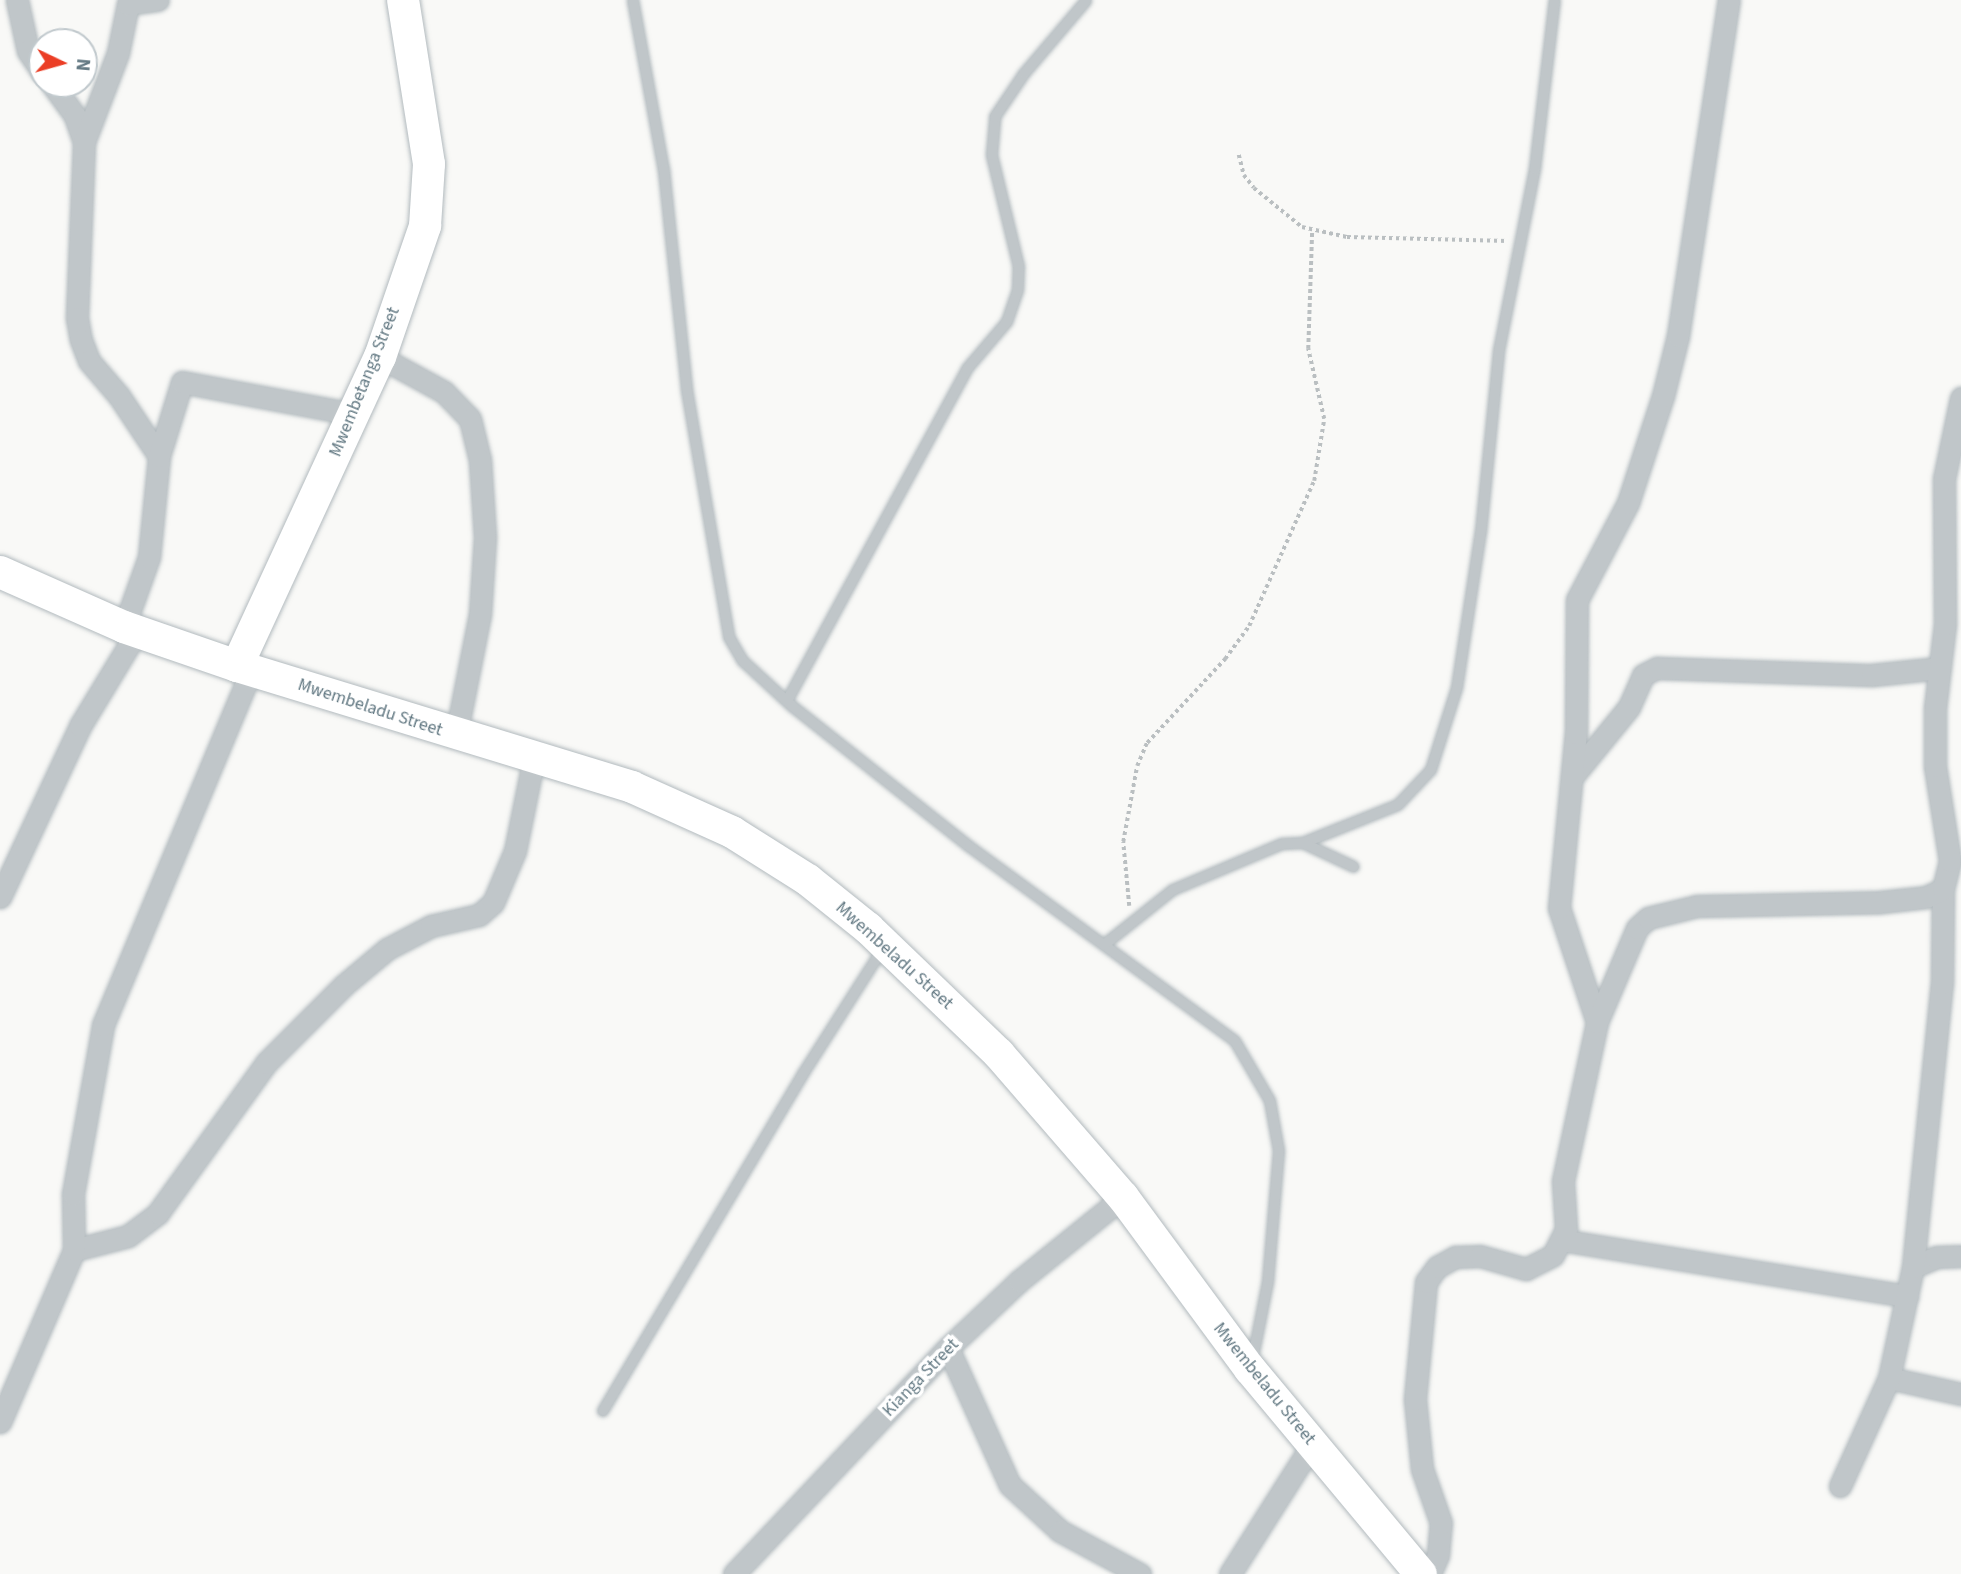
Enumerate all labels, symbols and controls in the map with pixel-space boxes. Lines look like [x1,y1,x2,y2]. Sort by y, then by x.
north arrow [28,28,98,98]
text: N [68,57,96,72]
street label: Mwembetanga Street [325,304,405,460]
street label: Mwembeladu Street [295,674,445,742]
street label: Mwembeladu Street [831,898,957,1014]
street label: Mwembeladu Street [1208,1319,1320,1449]
street label: Kianga Street [878,1334,964,1422]

